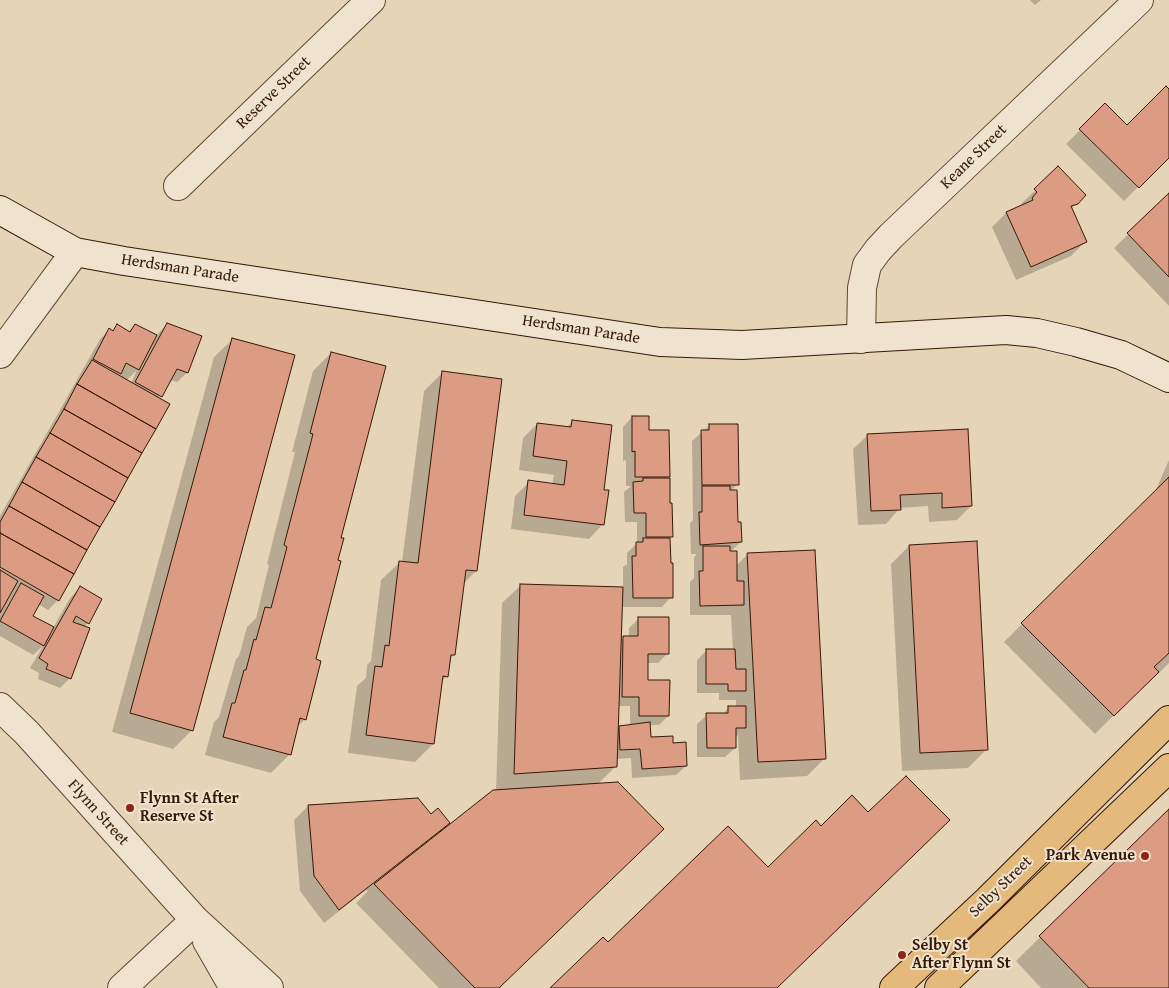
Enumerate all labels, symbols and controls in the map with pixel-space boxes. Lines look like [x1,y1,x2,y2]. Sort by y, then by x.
street label: Reserve Street [233,53,315,133]
street label: Keane Street [937,121,1011,193]
street label: Herdsman Parade [120,250,240,288]
street label: Herdsman Parade [521,311,641,349]
street label: Flynn Street [63,776,133,850]
place label: Flynn St After Reserve St [140,789,239,827]
marker: Flynn St After Reserve St [124,802,136,814]
place label: Park Avenue [1046,846,1135,866]
marker: Park Avenue [1139,850,1151,862]
street label: Selby Street [966,852,1036,922]
place label: Selby St After Flynn St [912,936,1011,974]
marker: Selby St After Flynn St [896,949,908,961]

